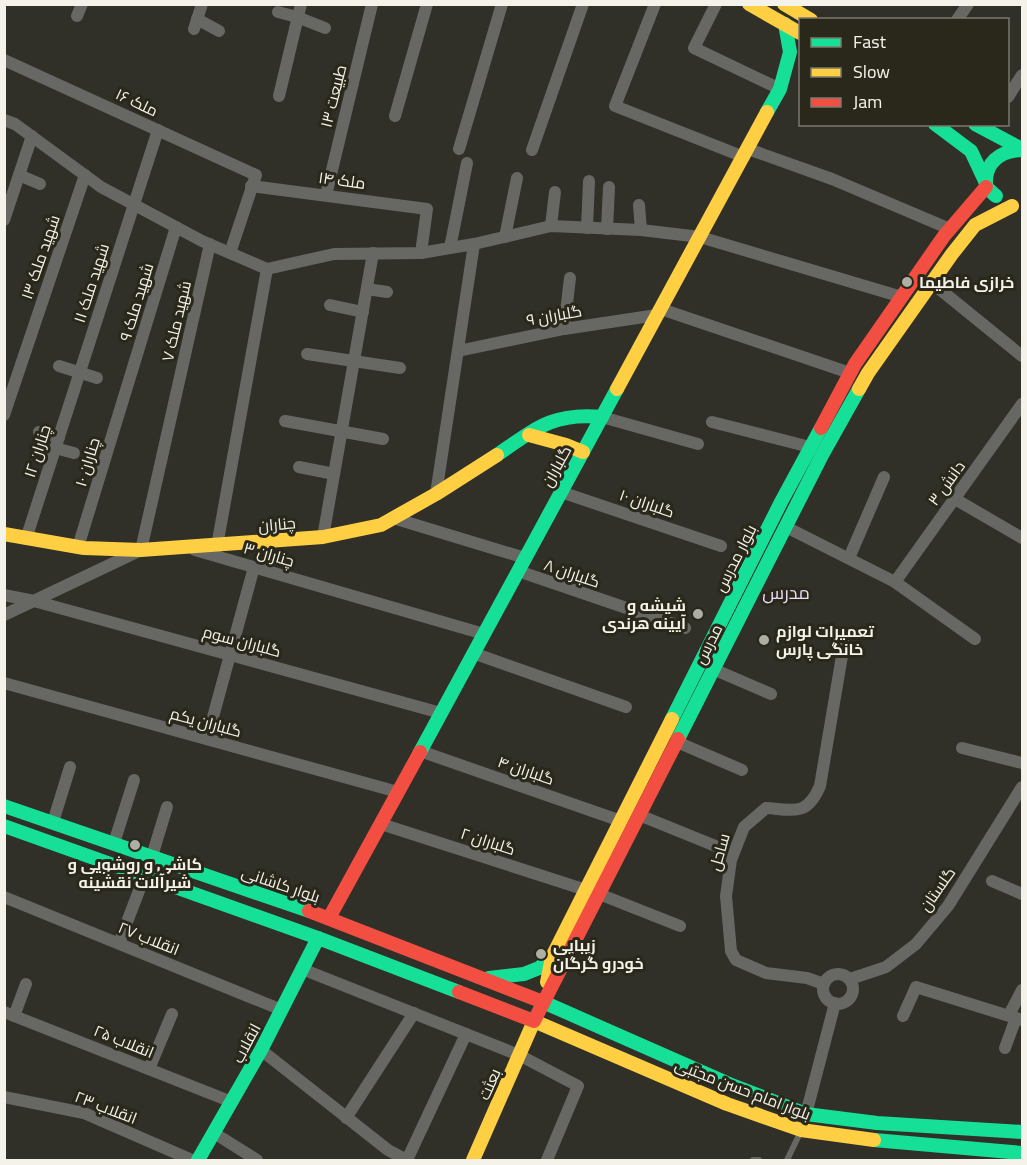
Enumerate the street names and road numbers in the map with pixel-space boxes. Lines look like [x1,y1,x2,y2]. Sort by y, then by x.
street label: طبیعت ۱۳ [311,61,355,131]
street label: ملک ۱۶ [111,79,163,125]
street label: ملک ۱۴ [316,162,368,198]
street label: شهید ملک ۱۳ [11,210,69,304]
street label: شهید ملک ۱۱ [64,239,118,327]
street label: شهید ملک ۹ [110,259,162,345]
street label: شهید ملک ۷ [152,278,200,364]
street label: ۹ گلباران [524,295,584,335]
street label: چناران ۱۲ [14,421,60,481]
street label: چناران ۱۰ [65,434,109,490]
street label: گلباران [532,439,580,493]
street label: دانش ۳ [919,454,973,512]
street label: گلباران ۱۰ [615,480,679,526]
street label: چناران [257,507,297,541]
street label: بلوار مدرس [705,519,765,597]
street label: چناران ۳ [240,532,298,576]
street label: گلباران ۸ [540,549,604,597]
street label: گلباران سوم [199,616,285,666]
street label: مدرس [685,618,731,670]
street label: گلباران یکم [167,698,245,746]
street label: گلباران ۴ [493,746,559,794]
street label: گلباران ۲ [457,818,519,864]
street label: ساحل [699,830,739,874]
street label: بلوار کاشانی [238,857,324,911]
street label: گلستان [910,860,964,918]
street label: انقلاب ۲۷ [114,912,184,964]
street label: انقلاب ۲۵ [89,1015,159,1067]
street label: انقلاب [223,1017,269,1069]
street label: بلوار امام حسن مجتبی [670,1049,816,1129]
street label: بعثت [469,1063,509,1105]
street label: انقلاب ۲۳ [70,1081,142,1133]

